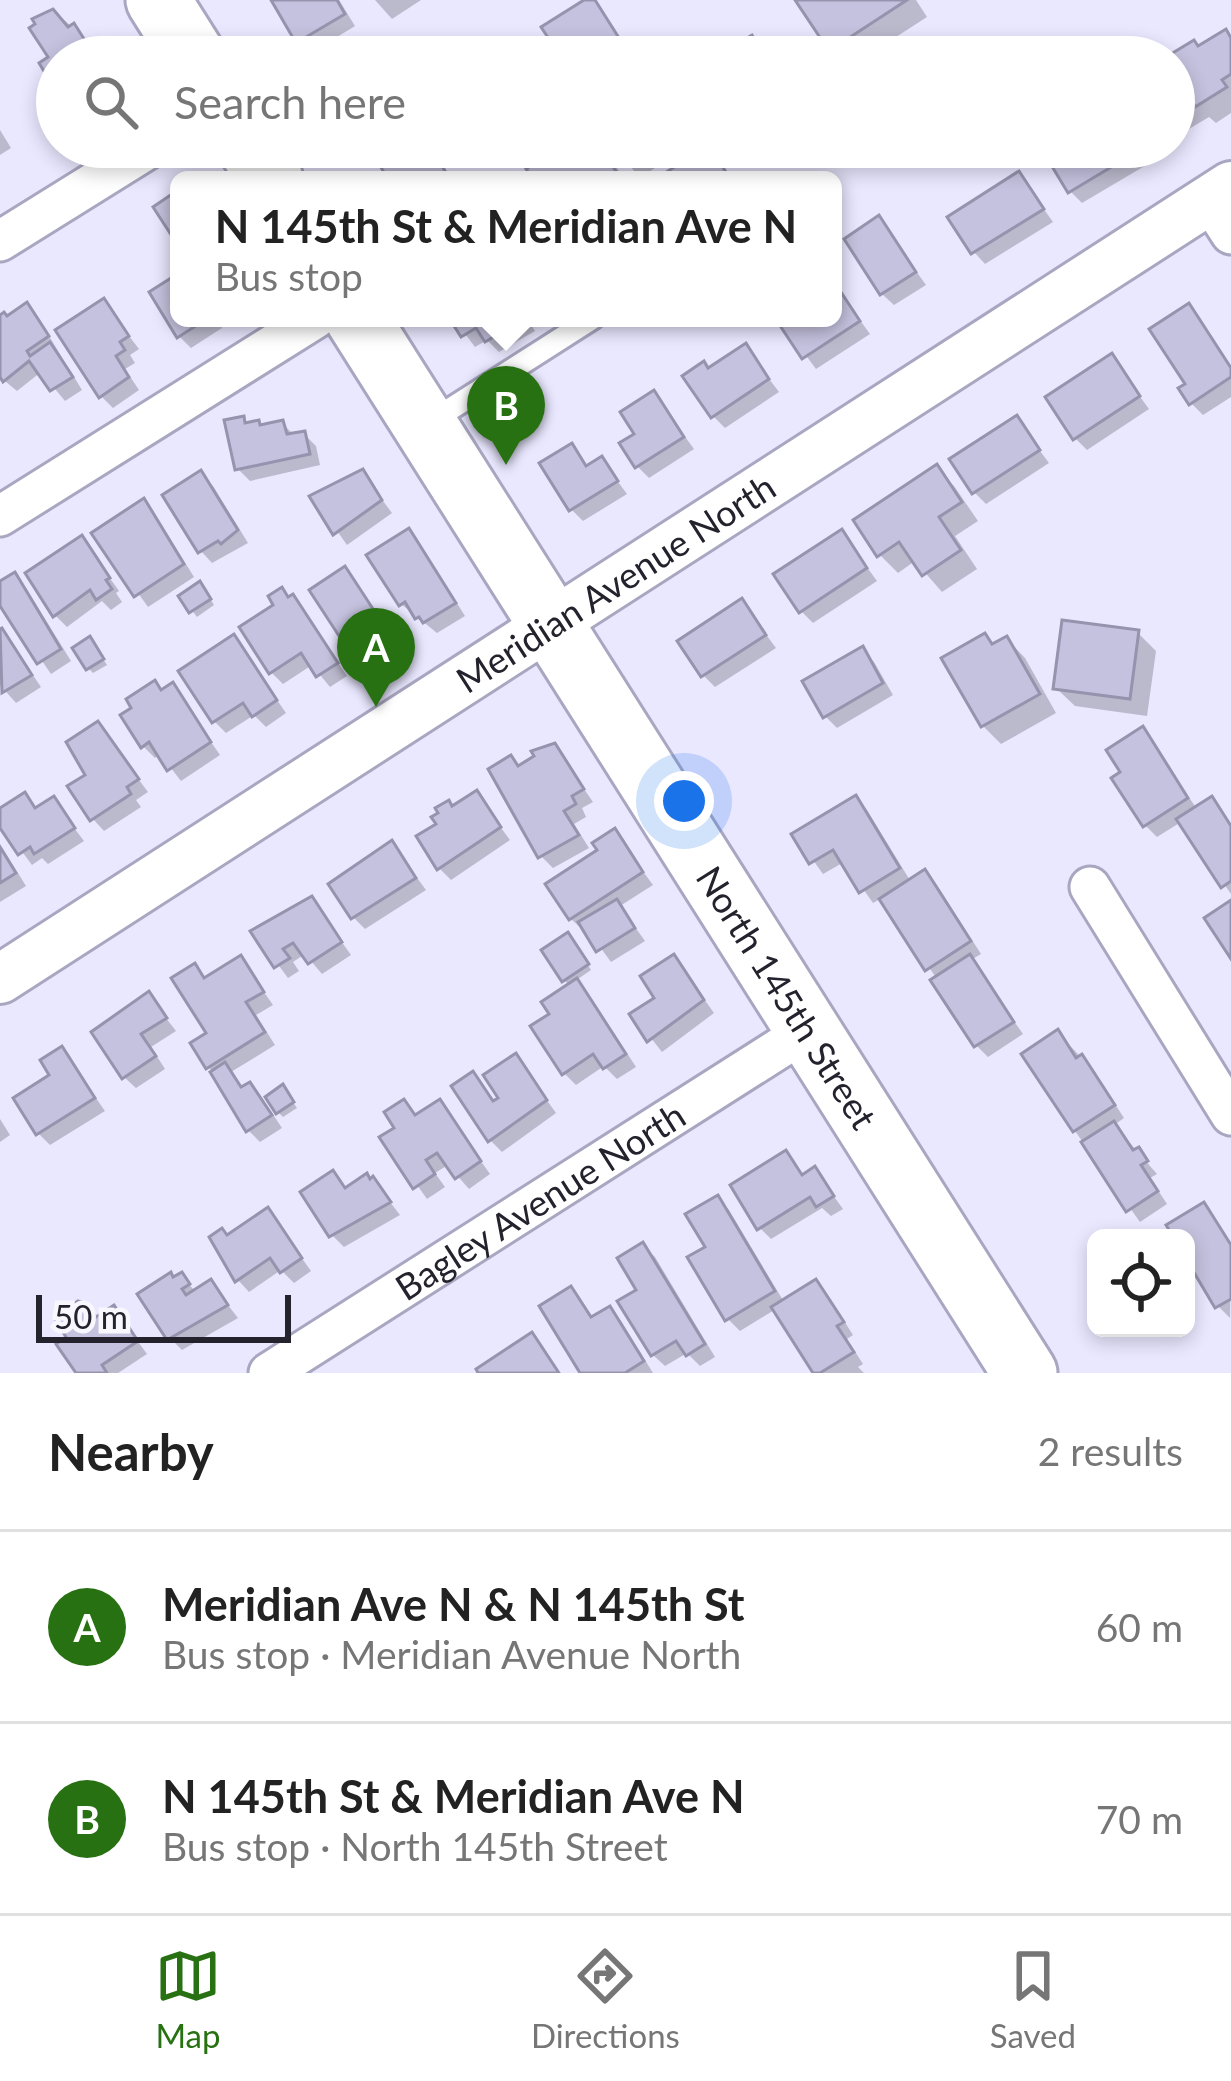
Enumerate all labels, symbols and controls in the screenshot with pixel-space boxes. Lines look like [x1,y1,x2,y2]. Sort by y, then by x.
search box [36,36,1195,168]
icon: search [78,69,144,135]
text: Search here [174,75,406,129]
popup [170,171,842,327]
text: N 145th St & Meridian Ave N [215,199,797,253]
text: Bus stop [215,253,363,299]
pin: B [467,366,545,465]
street label: Meridian Avenue North [448,464,783,701]
pin: A [337,608,415,707]
your location [654,771,714,831]
street label: North 145th Street [688,858,887,1137]
street label: Bagley Avenue North [387,1092,693,1309]
map controls [1087,1229,1195,1337]
button: locate [1087,1229,1195,1337]
scale bar [36,1289,291,1342]
text: 50 m [54,1296,128,1336]
text: Nearby [48,1421,214,1482]
text: 2 results [1038,1428,1183,1474]
text: Meridian Ave N & N 145th St [162,1577,745,1631]
text: A [73,1604,101,1650]
text: 60 m [1096,1604,1183,1650]
text: Bus stop · Meridian Avenue North [162,1631,741,1677]
text: N 145th St & Meridian Ave N [162,1769,745,1823]
text: B [74,1796,100,1842]
text: 70 m [1096,1796,1183,1842]
text: Bus stop · North 145th Street [162,1823,668,1869]
tab: Map [155,1943,221,2055]
tab: Directions [531,1943,680,2055]
tab: Saved [990,1943,1076,2055]

